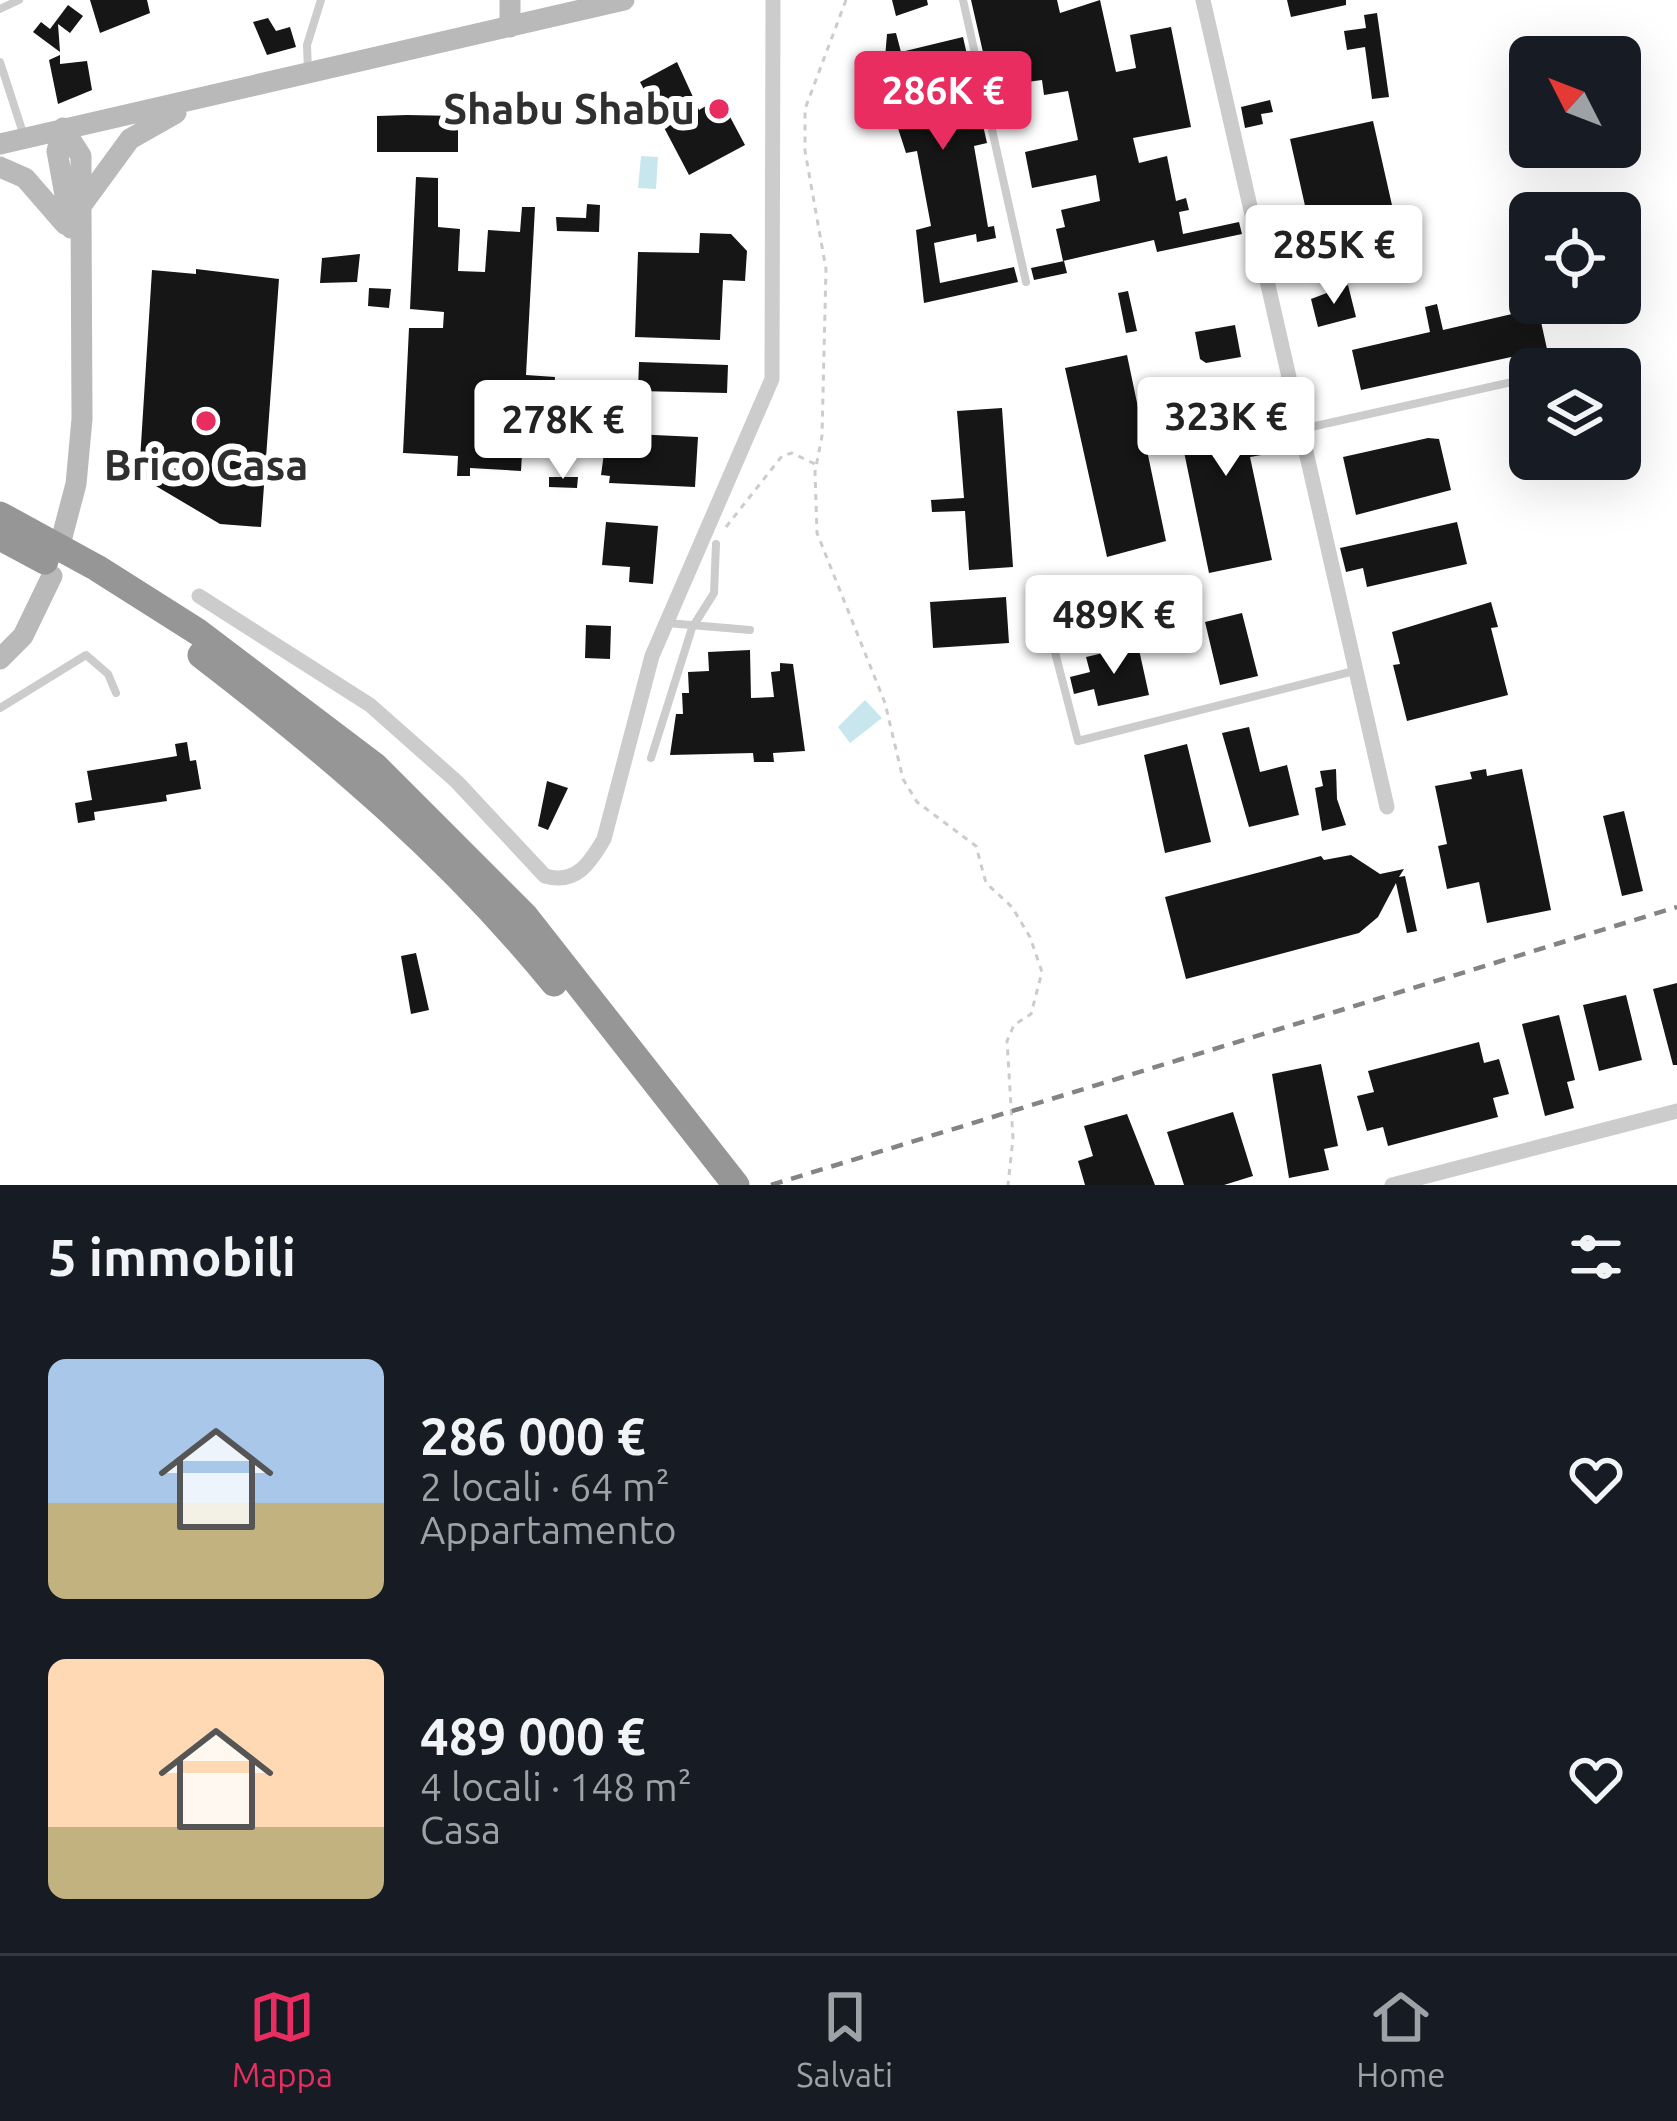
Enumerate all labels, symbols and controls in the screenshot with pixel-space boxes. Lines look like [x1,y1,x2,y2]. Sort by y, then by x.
north arrow [1509,36,1641,168]
map controls [1509,36,1641,480]
pin: 286K € [845,51,1041,153]
text: 286K € [881,68,1005,111]
place label: Shabu Shabu [443,85,695,132]
marker: Shabu Shabu [706,96,732,122]
button: locate [1509,192,1641,324]
pin: 285K € [1236,205,1432,307]
text: 285K € [1272,222,1396,265]
button: layers [1509,348,1641,480]
pin: 323K € [1128,377,1324,479]
pin: 278K € [465,380,661,482]
text: 323K € [1164,394,1288,437]
text: 278K € [501,397,625,440]
marker: Brico Casa [193,408,219,434]
place label: Brico Casa [104,441,308,488]
pin: 489K € [1016,575,1212,677]
text: 489K € [1052,592,1176,635]
icon: filters [1563,1224,1629,1290]
text: 5 immobili [48,1228,296,1286]
icon: home [144,1407,288,1551]
text: 286 000 € [420,1407,646,1465]
icon: heart [1563,1446,1629,1512]
text: 2 locali · 64 m² [420,1465,670,1508]
text: Appartamento [420,1508,677,1551]
icon: home [144,1707,288,1851]
text: 489 000 € [420,1707,646,1765]
icon: heart [1563,1746,1629,1812]
text: 4 locali · 148 m² [420,1765,692,1808]
text: Casa [420,1808,501,1851]
tab: Mappa [232,1984,333,2093]
tab: Salvati [796,1984,893,2093]
tab: Home [1356,1984,1445,2093]

